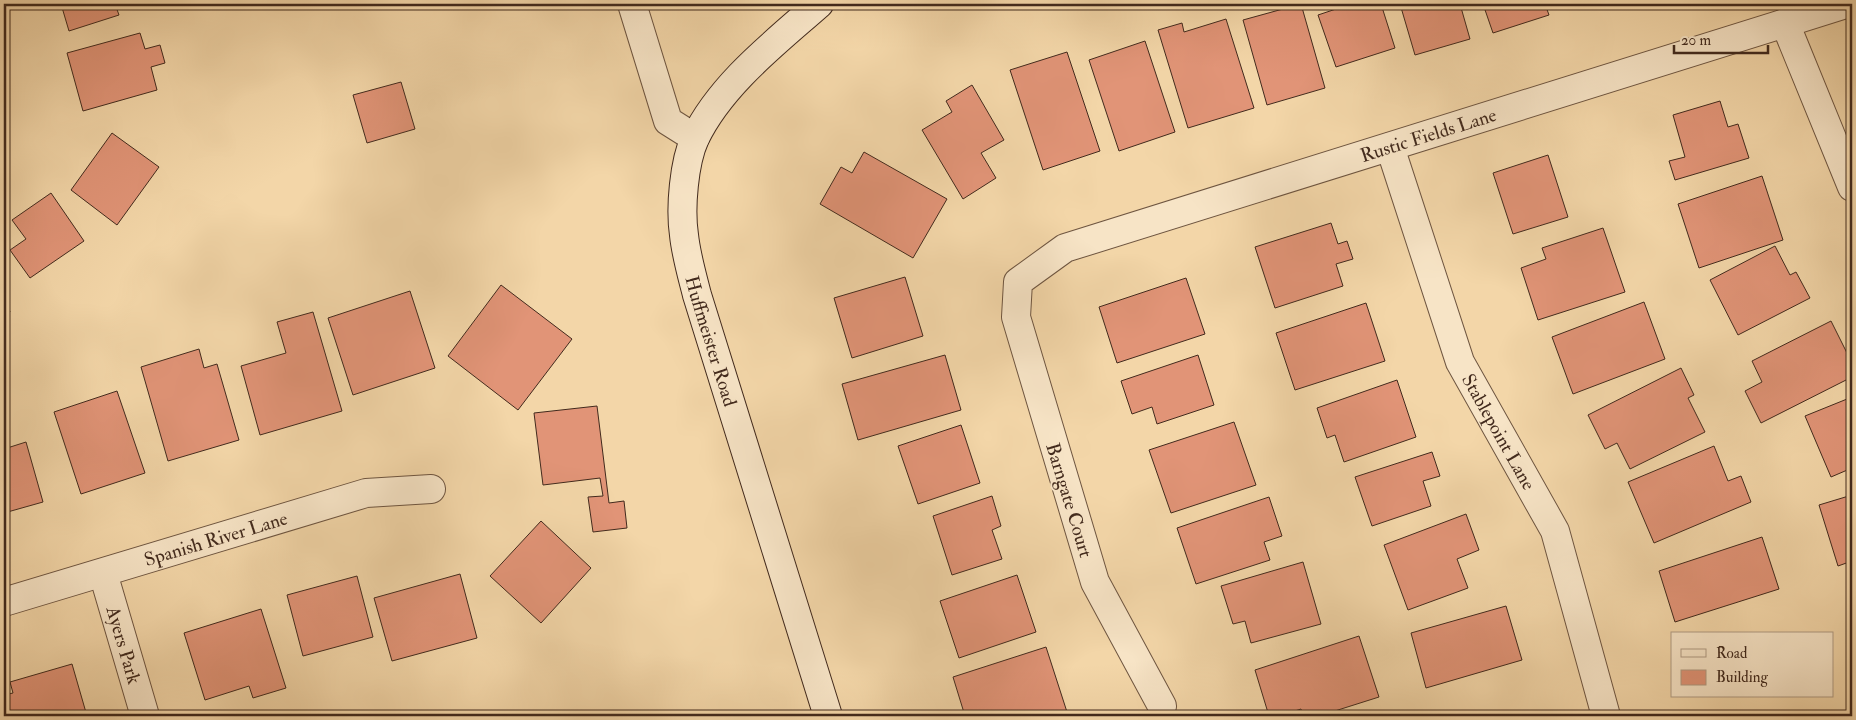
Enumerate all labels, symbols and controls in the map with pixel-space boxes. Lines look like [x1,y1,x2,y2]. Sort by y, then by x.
scale bar [1674,22,1767,54]
text: 20 m [1681,31,1711,50]
street label: Rustic Fields Lane [1357,103,1500,168]
street label: Huffmeister Road [680,273,742,410]
street label: Stablepoint Lane [1456,370,1540,494]
street label: Barngate Court [1040,440,1098,560]
street label: Spanish River Lane [141,506,290,572]
street label: Ayers Park [100,602,146,687]
legend [1671,632,1834,698]
text: Road [1716,644,1748,663]
text: Building [1716,668,1768,687]

